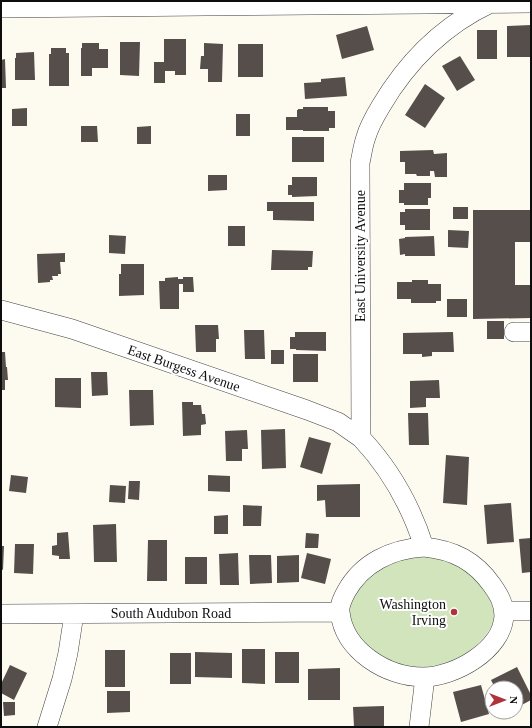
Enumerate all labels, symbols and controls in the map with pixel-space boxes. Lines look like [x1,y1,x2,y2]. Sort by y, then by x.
street label: East University Avenue [353,190,368,322]
street label: East Burgess Avenue [126,342,242,395]
place label: Washington Irving [379,597,446,628]
street label: South Audubon Road [111,606,231,621]
marker: Washington Irving [449,607,459,617]
north arrow [484,680,524,720]
text: N [508,696,520,704]

